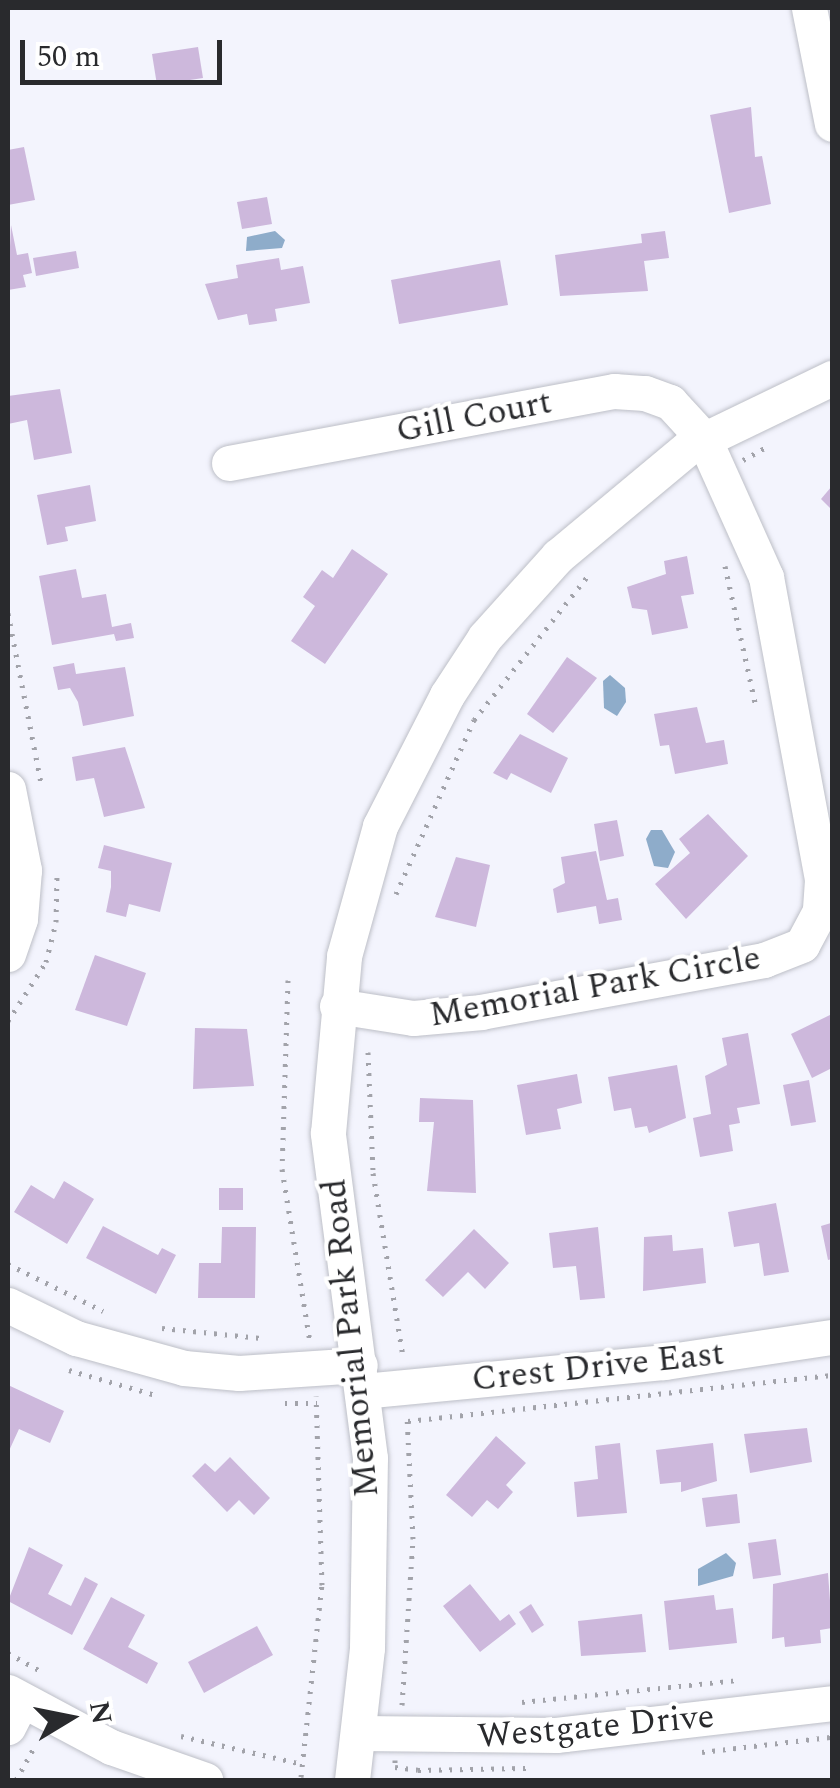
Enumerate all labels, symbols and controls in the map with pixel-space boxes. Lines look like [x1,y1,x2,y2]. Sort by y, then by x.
scale bar [25,20,228,82]
text: 50 m [37,34,100,80]
street label: Gill Court [393,381,555,453]
street label: Memorial Park Circle [426,937,764,1037]
street label: Memorial Park Road [313,1177,389,1499]
street label: Crest Drive East [470,1333,726,1401]
north arrow [20,1668,120,1768]
street label: Westgate Drive [476,1696,716,1758]
text: N [77,1698,123,1728]

